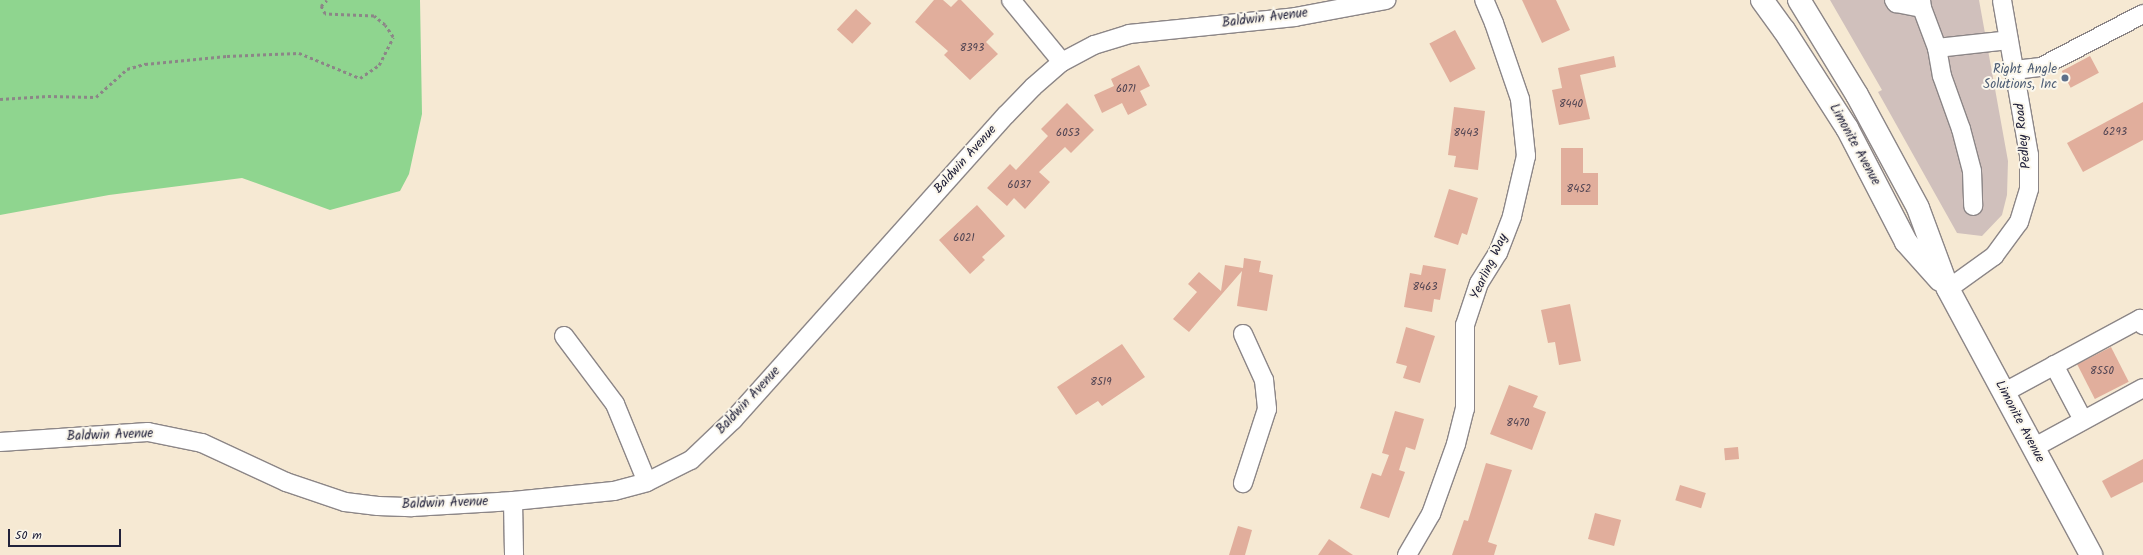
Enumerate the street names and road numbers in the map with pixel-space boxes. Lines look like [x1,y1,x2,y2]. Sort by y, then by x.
street label: Baldwin Avenue [1221,6,1309,32]
street label: Limonite Avenue [1825,102,1883,188]
street label: Pedley Road [2013,102,2035,170]
street label: Baldwin Avenue [931,123,1001,197]
street label: Yearling Way [1468,232,1512,302]
street label: Baldwin Avenue [714,364,784,438]
street label: Limonite Avenue [1991,378,2047,466]
street label: Baldwin Avenue [67,427,153,445]
street label: Baldwin Avenue [402,495,488,513]

